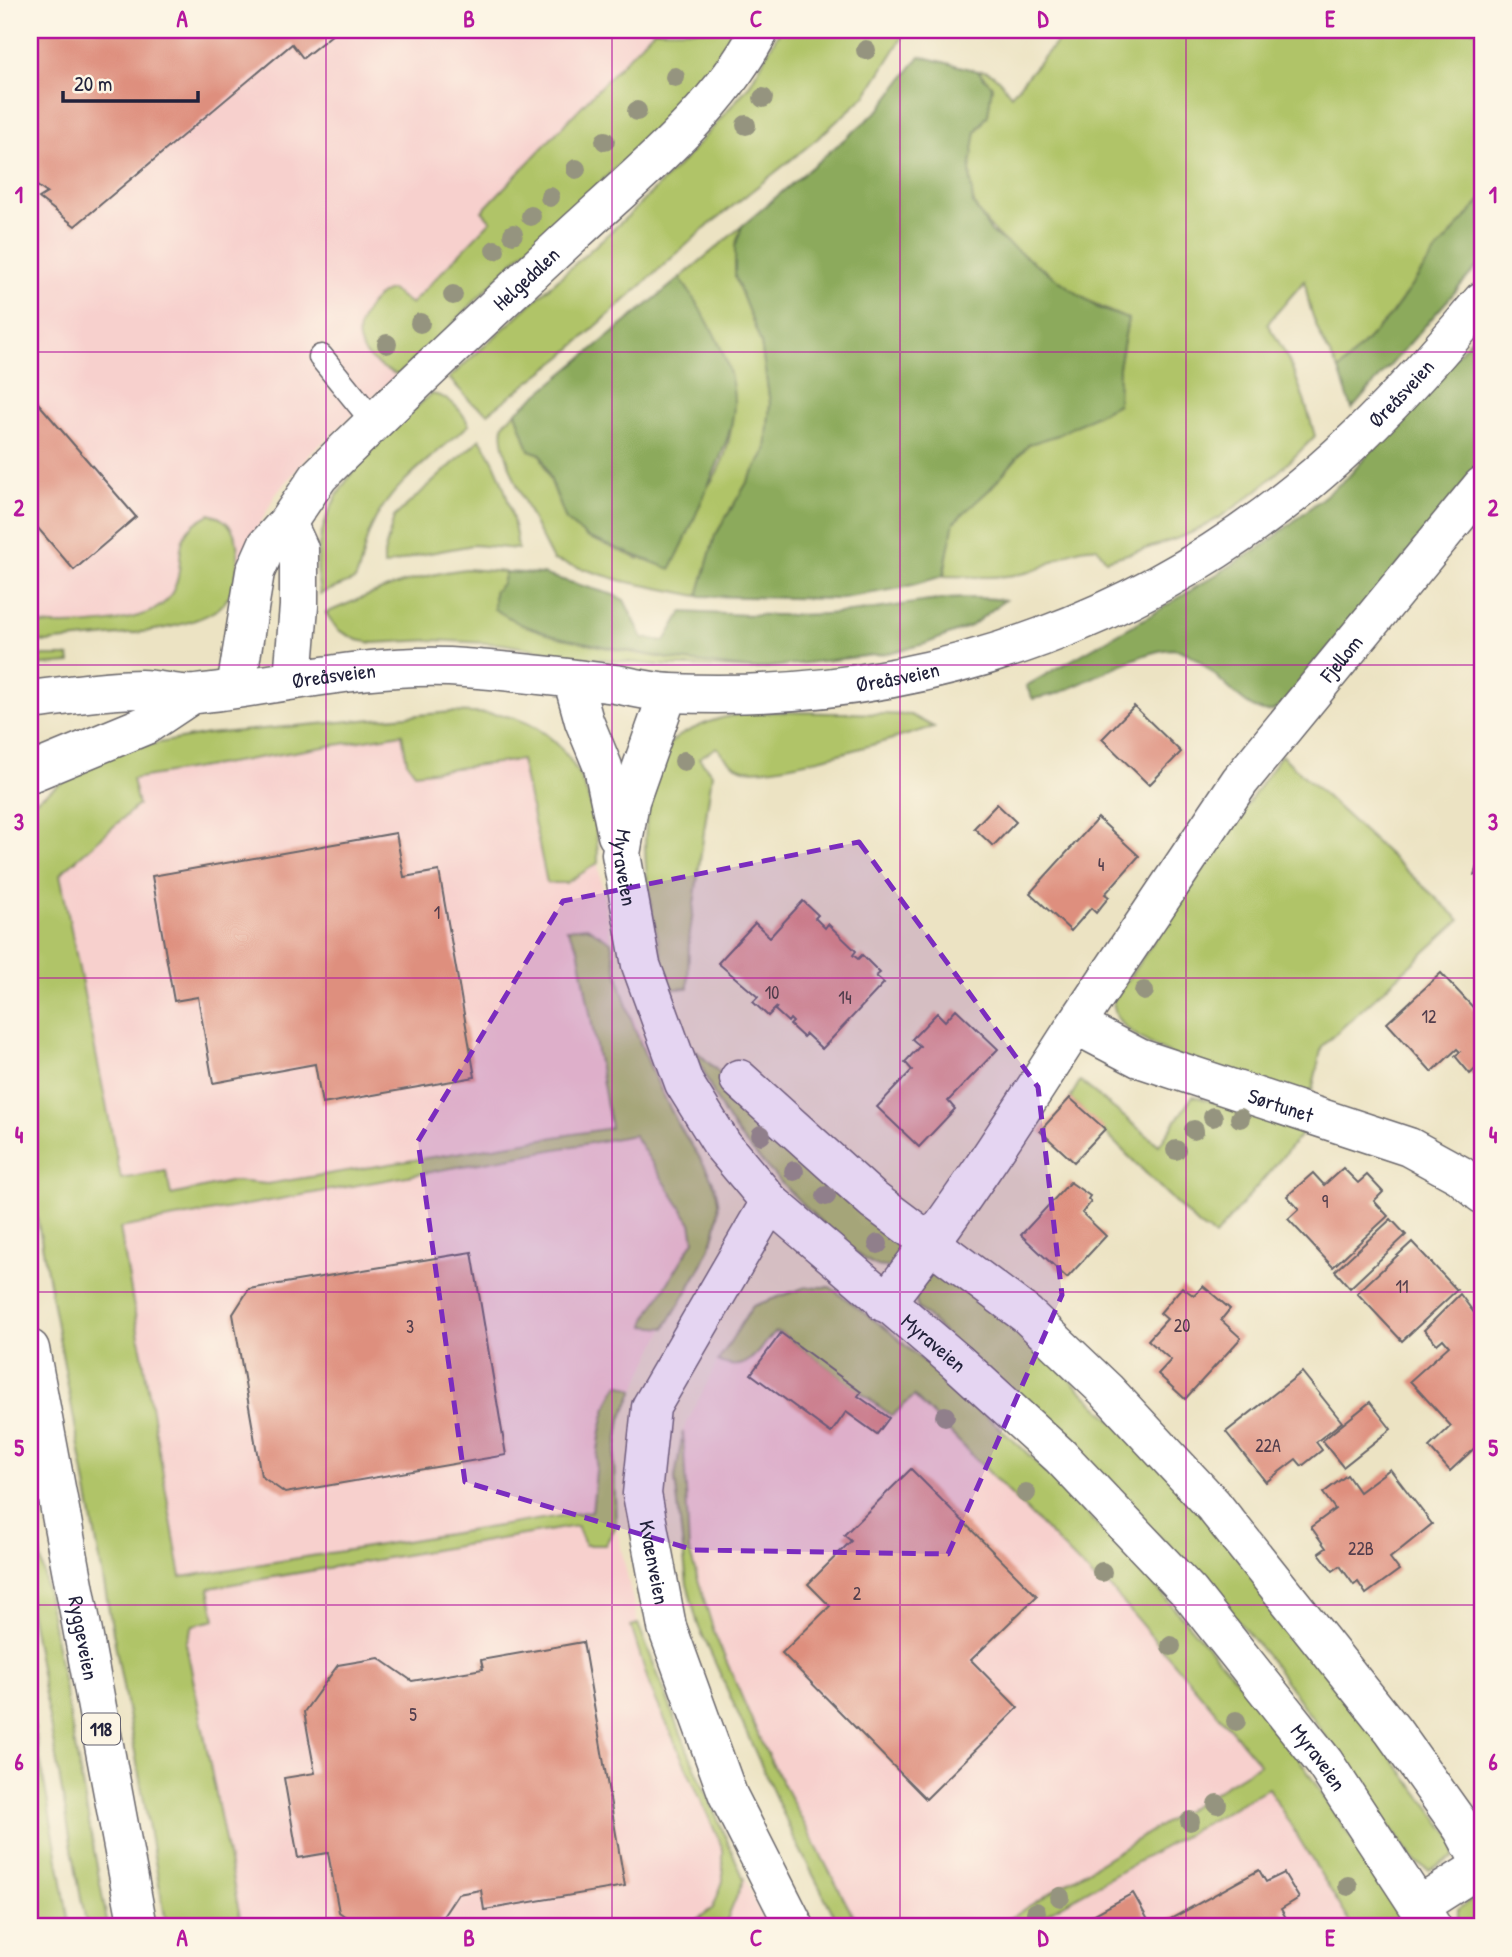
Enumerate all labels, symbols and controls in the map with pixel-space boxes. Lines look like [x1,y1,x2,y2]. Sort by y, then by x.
text: A [176,3,188,34]
text: B [463,3,475,34]
text: C [750,3,762,34]
text: D [1038,3,1050,34]
text: E [1325,3,1336,34]
scale bar [63,60,198,104]
text: 20 m [74,69,112,98]
text: 1 [15,179,23,210]
text: 1 [1489,179,1497,210]
street label: Helgedalen [486,240,565,317]
street label: Øreåsveien [1361,352,1440,434]
text: 2 [14,492,25,523]
text: 2 [1488,492,1499,523]
street label: Fjellom [1312,628,1369,689]
street label: Øreåsveien [854,654,942,698]
street label: Øreåsveien [290,655,377,695]
text: 3 [14,806,24,837]
text: 3 [1488,806,1498,837]
street label: Myraveien [606,827,645,908]
house number: 4 [1098,852,1105,877]
house number: 1 [434,900,440,925]
house number: 10 [765,980,779,1005]
house number: 14 [838,985,852,1010]
house number: 12 [1422,1004,1437,1029]
street label: Sørtunet [1244,1080,1318,1129]
text: 4 [15,1119,24,1150]
text: 4 [1489,1119,1498,1150]
house number: 9 [1322,1189,1329,1214]
house number: 11 [1395,1274,1409,1299]
street label: Myraveien [896,1306,973,1378]
house number: 20 [1174,1313,1190,1338]
house number: 3 [406,1314,414,1339]
text: 5 [14,1432,24,1463]
text: 5 [1488,1432,1498,1463]
house number: 22A [1255,1433,1281,1458]
street label: Kvaenveien [633,1518,677,1607]
house number: 22B [1348,1536,1374,1561]
house number: 2 [853,1581,862,1606]
street label: Ryggeveien [62,1594,106,1682]
house number: 5 [409,1702,417,1727]
road number: 118 [82,1714,120,1744]
street label: Myraveien [1284,1717,1353,1796]
text: 6 [14,1746,24,1777]
text: 6 [1488,1746,1498,1777]
text: A [176,1922,188,1953]
text: B [463,1922,475,1953]
text: C [750,1922,762,1953]
text: D [1038,1922,1050,1953]
text: E [1325,1922,1336,1953]

